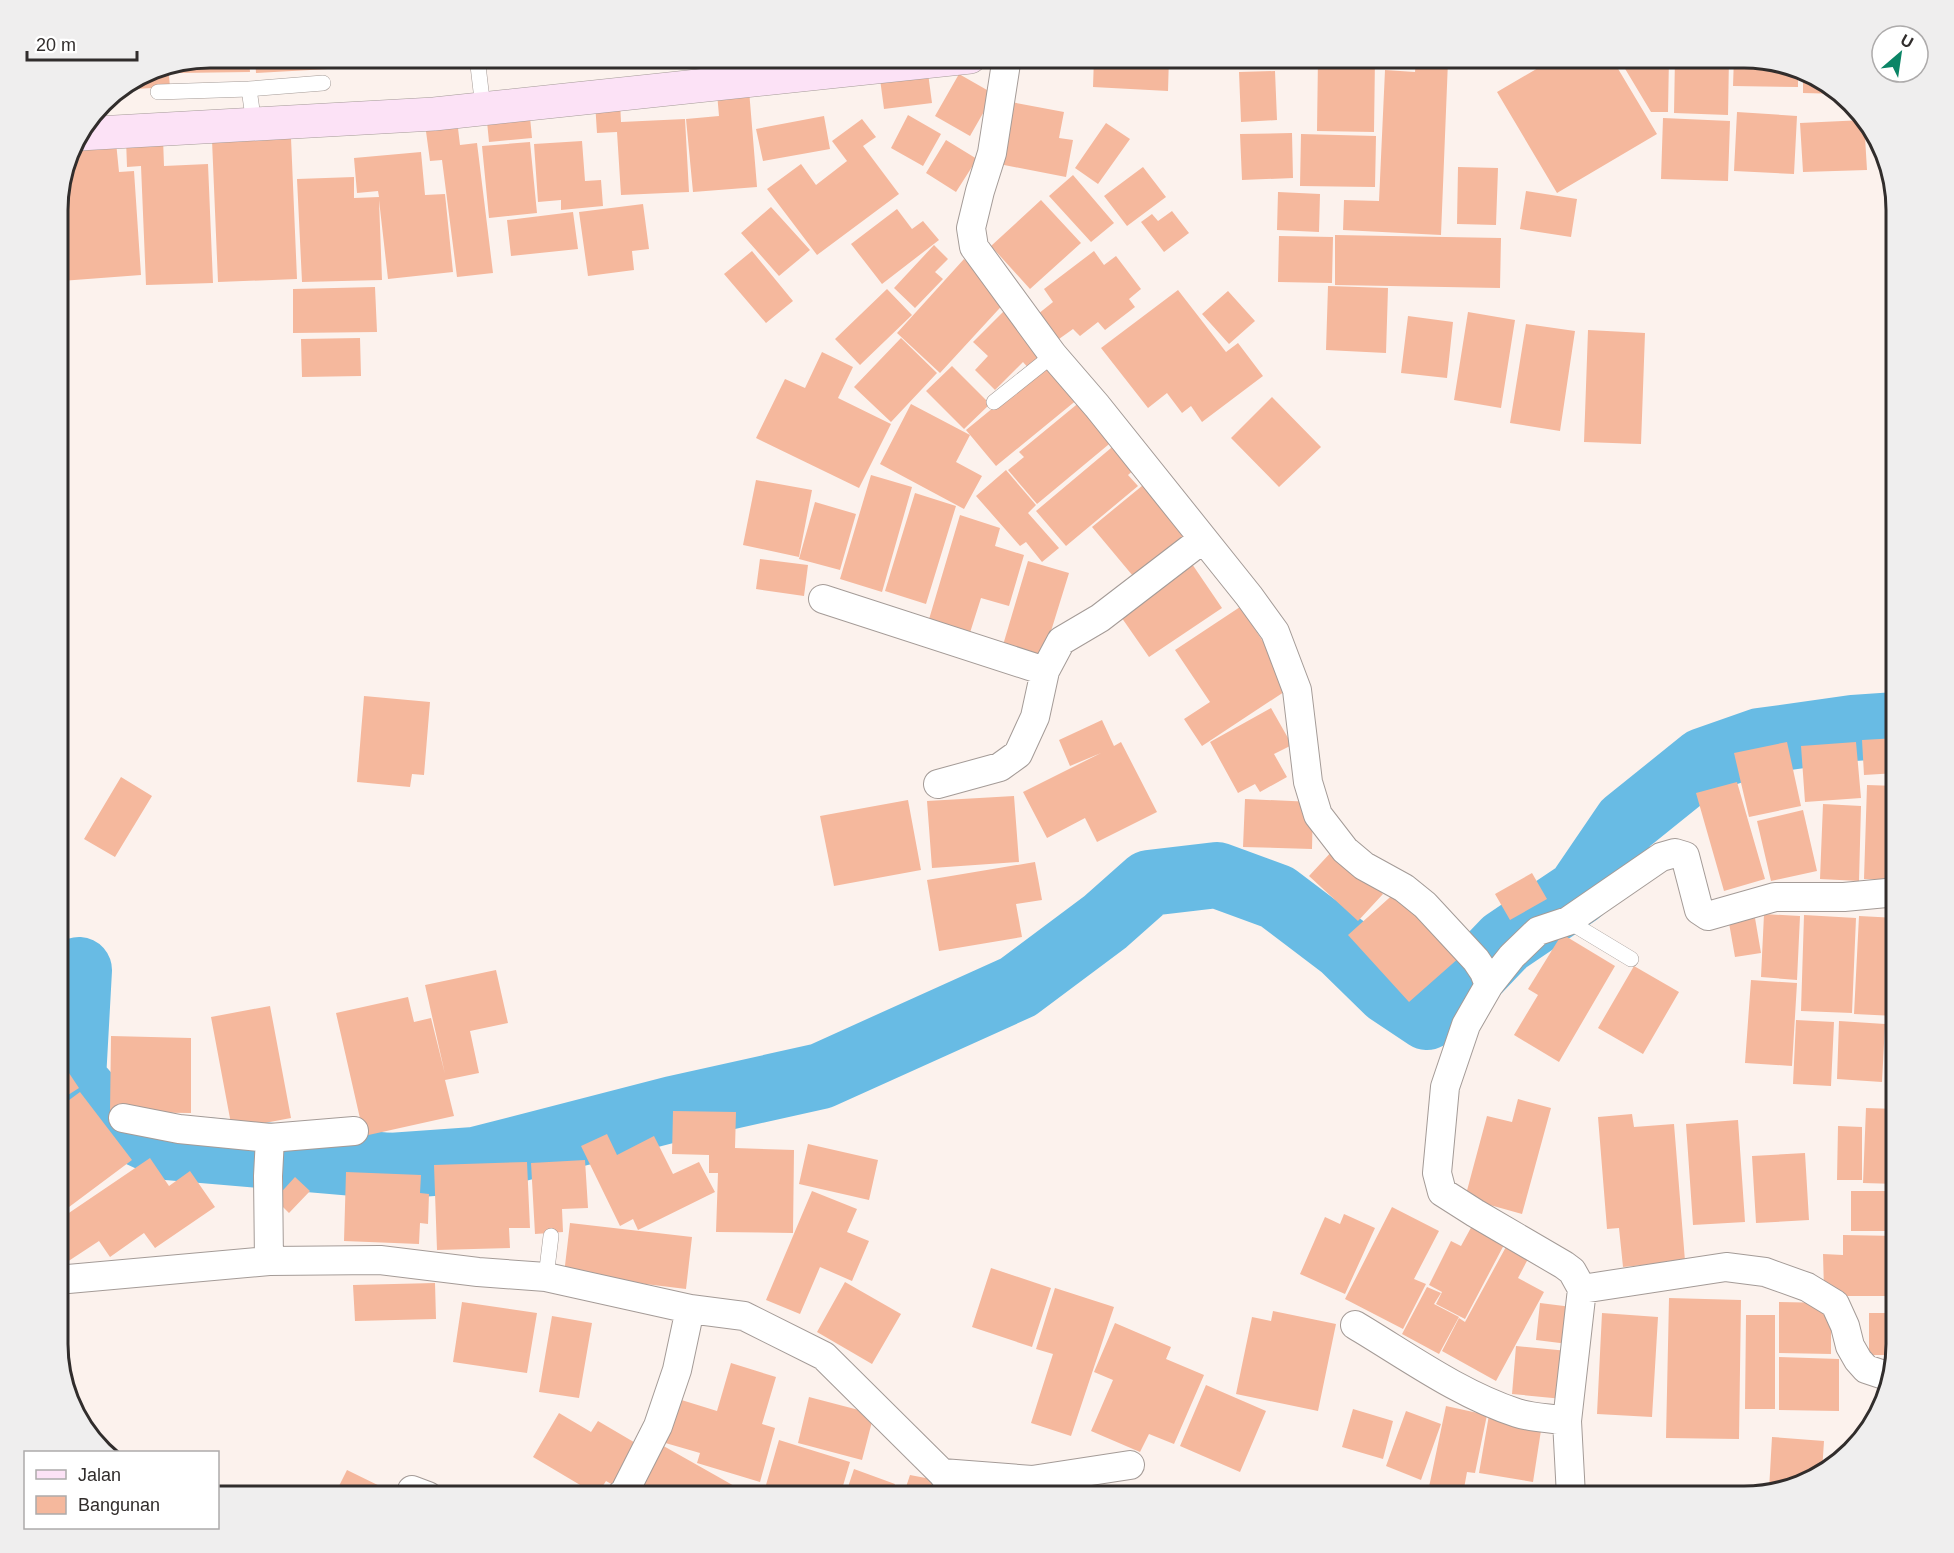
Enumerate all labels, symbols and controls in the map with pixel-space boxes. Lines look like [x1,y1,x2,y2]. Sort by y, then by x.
scale bar [27,24,136,62]
north arrow [1870,24,1930,84]
text: U [1898,31,1916,52]
text: 20 m [36,35,76,55]
legend [24,1451,219,1529]
text: Jalan [78,1465,121,1485]
text: Bangunan [78,1495,160,1515]

